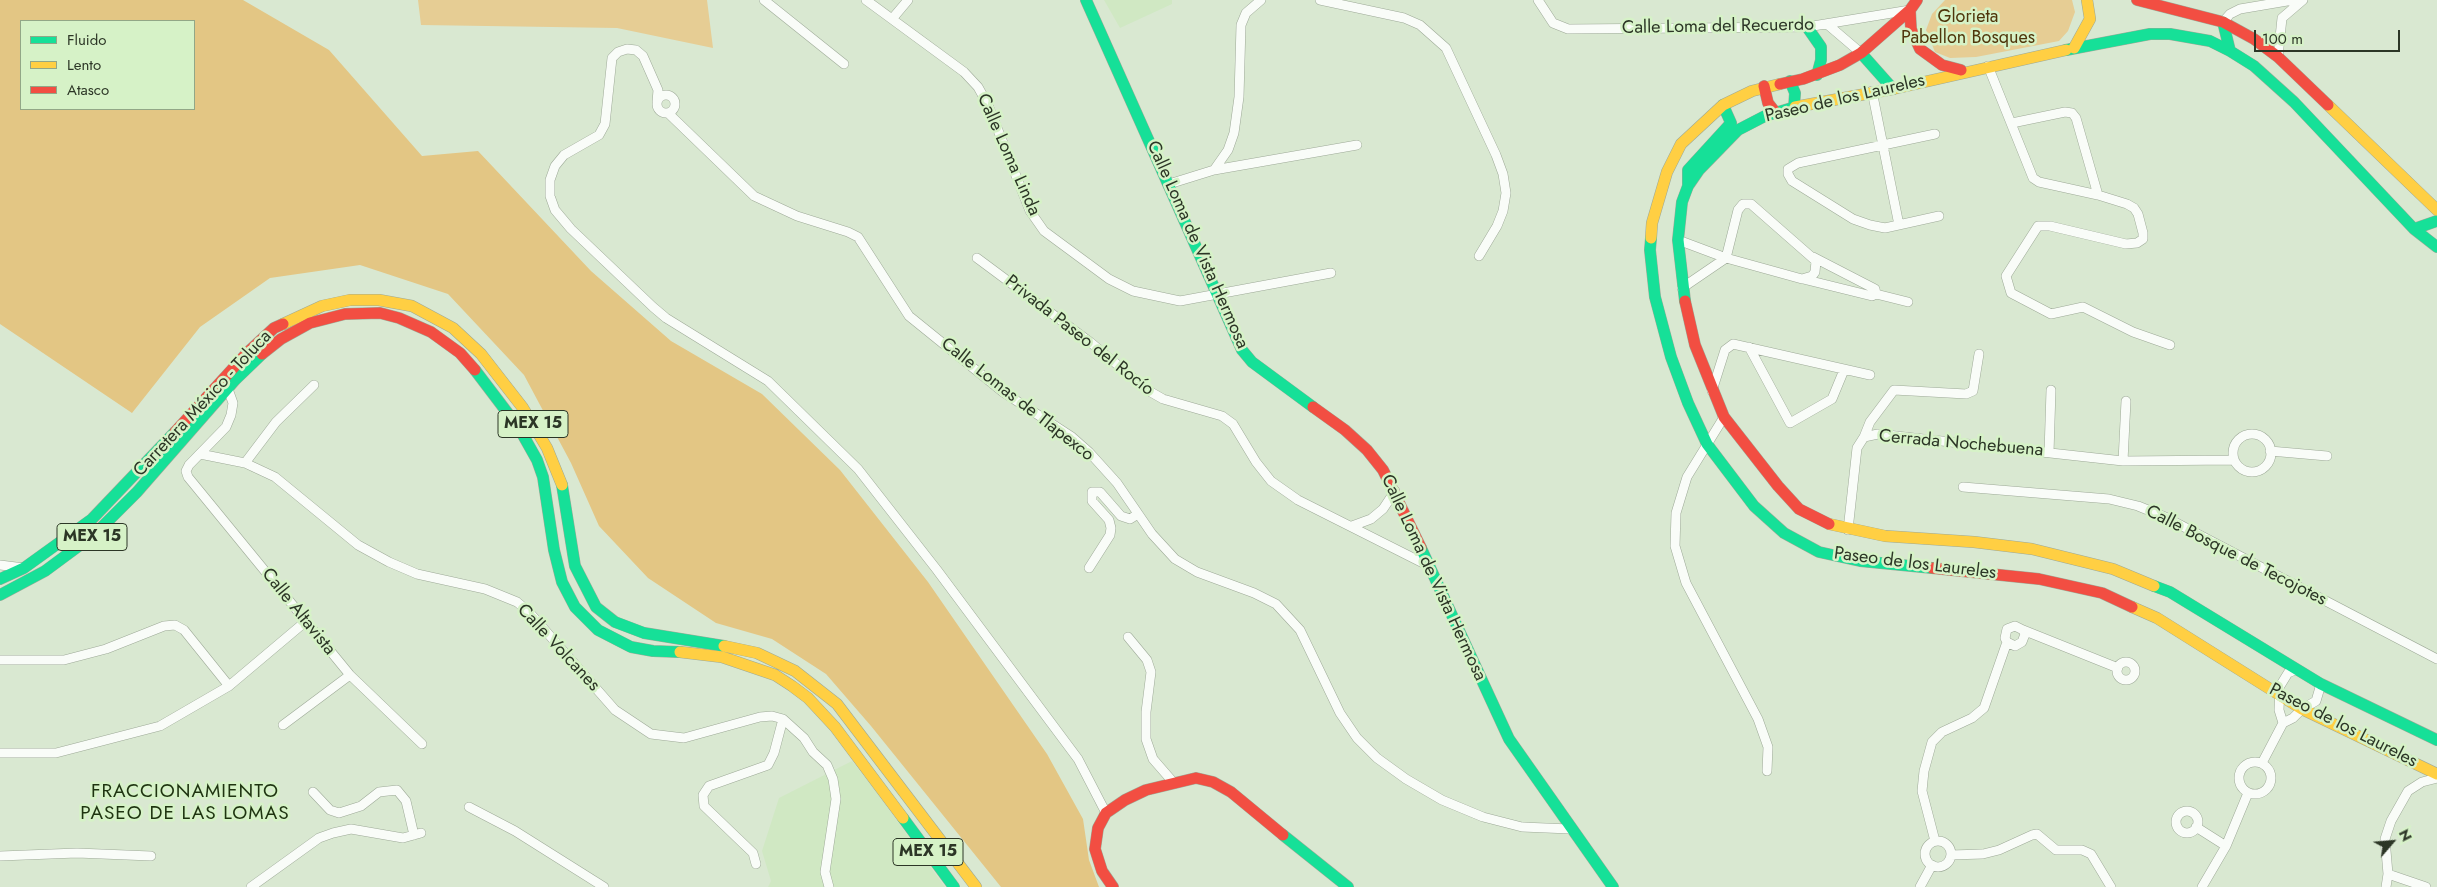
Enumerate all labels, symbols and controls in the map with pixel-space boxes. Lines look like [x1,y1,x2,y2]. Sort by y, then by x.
park label: Glorieta Pabellon Bosques [1901,7,2035,50]
street label: Calle Loma del Recuerdo [1622,15,1814,39]
legend [20,20,195,110]
scale bar [2257,20,2403,52]
text: 100 m [2262,28,2303,50]
text: Fluido [67,29,106,51]
text: Lento [67,54,101,76]
street label: Paseo de los Laureles [1763,70,1927,128]
text: Atasco [67,79,109,101]
street label: Calle Loma Linda [971,91,1045,219]
street label: Calle Loma de Vista Hermosa [1141,138,1253,352]
street label: Privada Paseo del Rocío [1000,271,1158,401]
street label: Carretera México - Toluca [129,326,277,482]
street label: Calle Lomas de Tlapexco [936,334,1098,466]
road number: MEX 15 [498,410,568,438]
street label: Cerrada Nochebuena [1878,426,2044,462]
street label: Calle Loma de Vista Hermosa [1376,471,1490,685]
street label: Calle Bosque de Tecojotes [2142,501,2330,611]
road number: MEX 15 [57,524,127,550]
street label: Paseo de los Laureles [1833,543,1997,585]
street label: Calle Altavista [256,564,340,660]
street label: Calle Volcanes [512,600,604,696]
street label: Paseo de los Laureles [2265,679,2421,773]
district label: FRACCIONAMIENTO PASEO DE LAS LOMAS [78,781,292,825]
north arrow [2367,817,2417,867]
text: N [2394,826,2417,845]
road number: MEX 15 [893,839,963,866]

